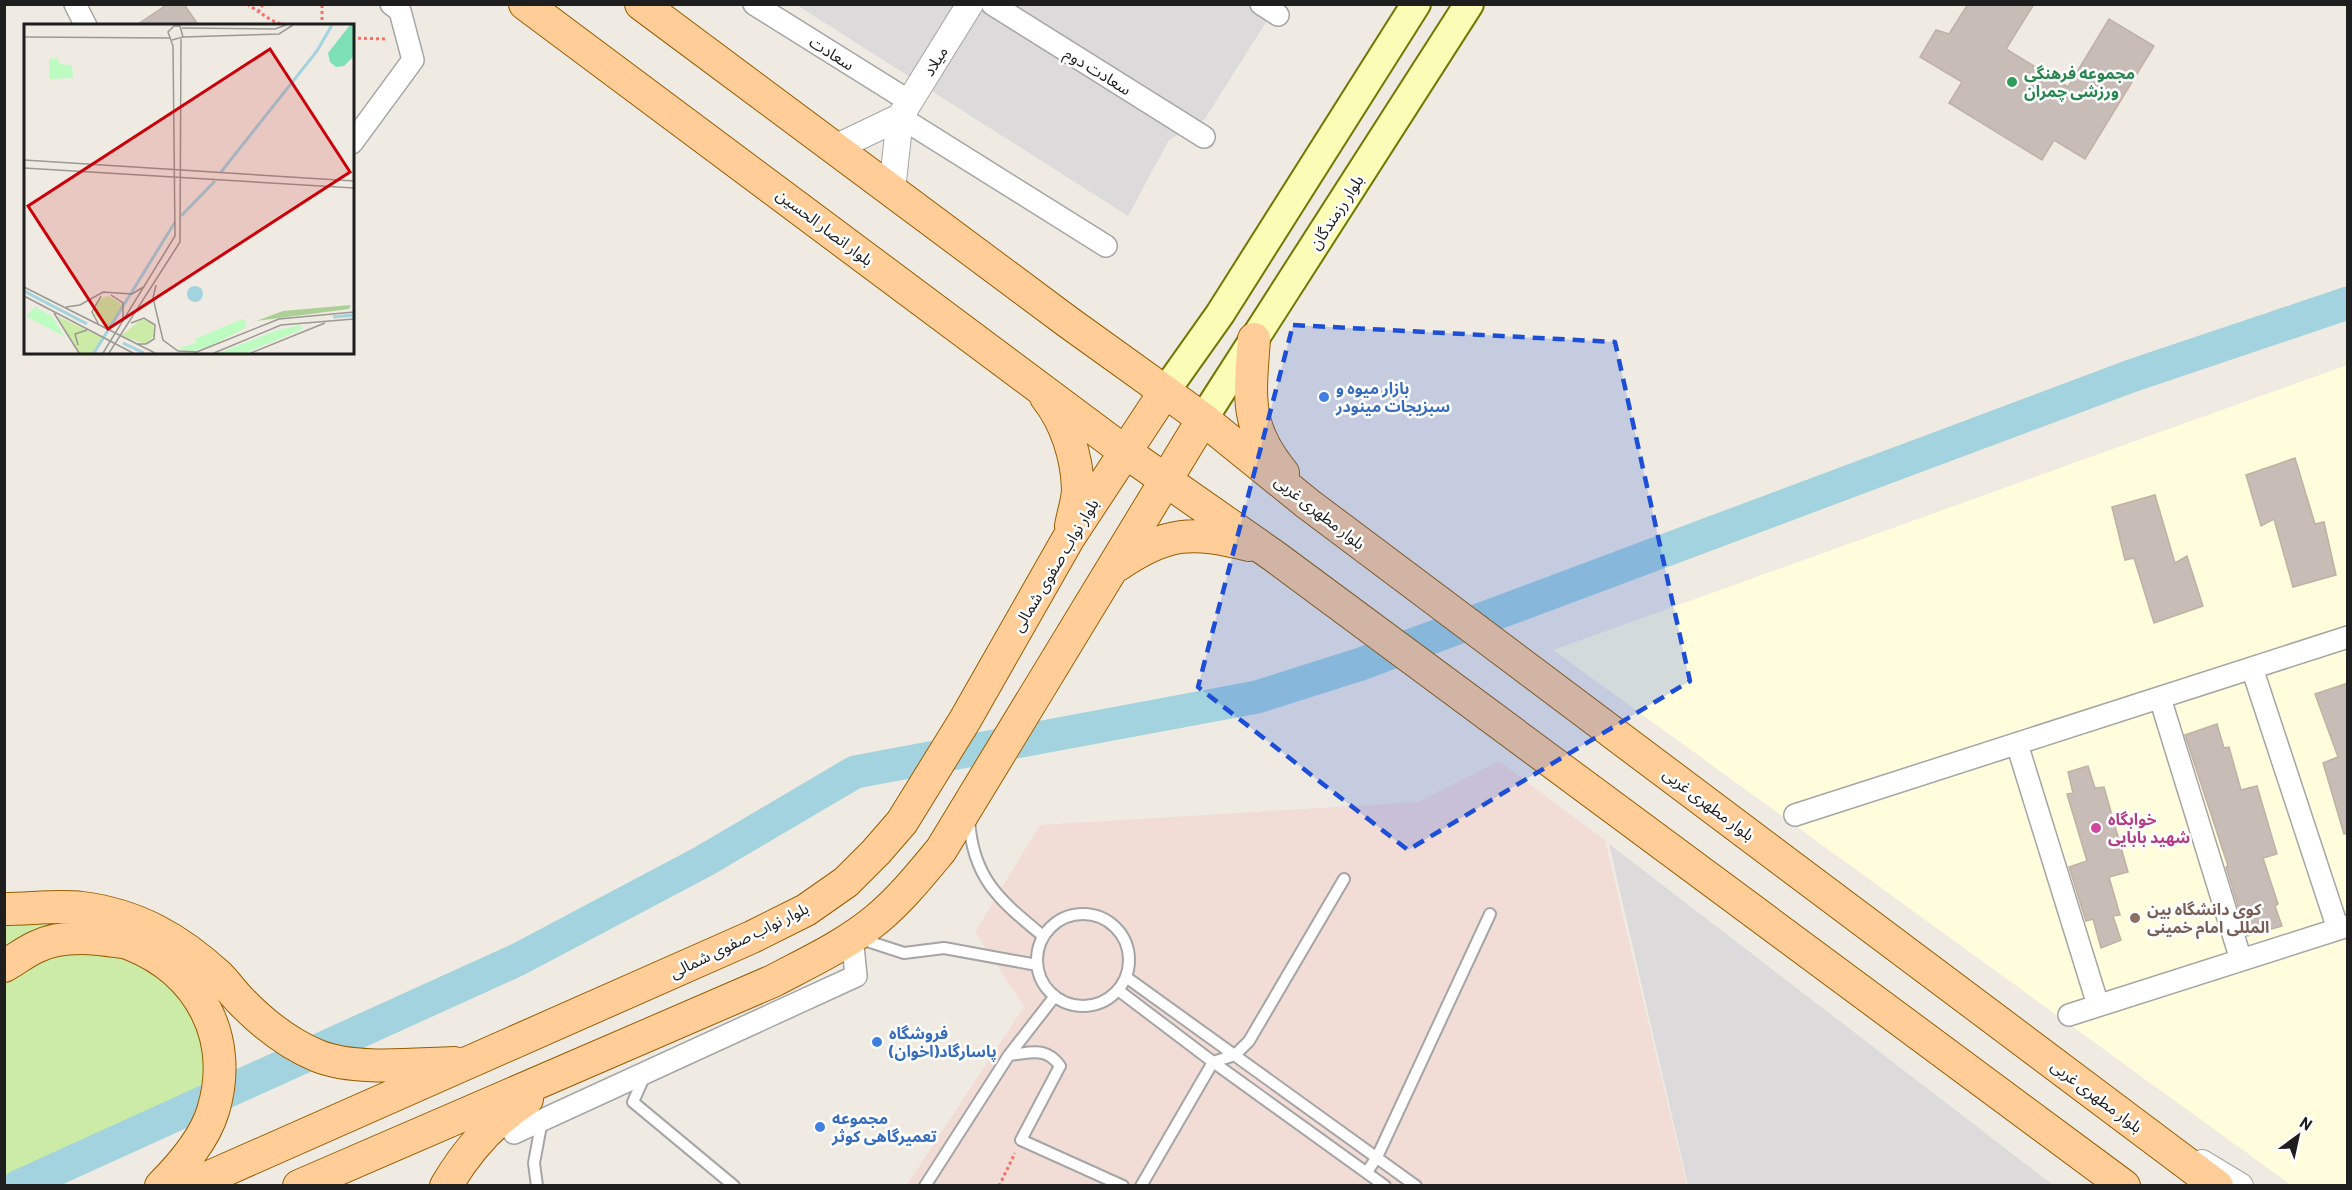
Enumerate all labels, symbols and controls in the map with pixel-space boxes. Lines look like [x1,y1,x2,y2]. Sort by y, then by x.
inset map [24,24,354,354]
street label: سعادت [806,32,858,74]
street label: میلاد [918,42,951,79]
street label: سعادت دوم [1059,43,1135,102]
place label: مجموعه فرهنگی ورزشی چمران [2024,63,2135,102]
marker: مجموعه فرهنگی ورزشی چمران [2005,75,2019,89]
street label: بلوار رزمندگان [1304,171,1368,253]
street label: بلوار انصار الحسین [773,184,877,270]
place label: بازار میوه و سبزیجات مینودر [1335,378,1450,416]
marker: بازار میوه و سبزیجات مینودر [1317,390,1331,404]
street label: بلوار مطهری غربی [1271,471,1369,553]
street label: بلوار نواب صفوی شمالی [1007,495,1103,635]
street label: بلوار مطهری غربی [1659,763,1759,845]
place label: خوابگاه شهید بابایی [2108,809,2190,847]
marker: خوابگاه شهید بابایی [2089,821,2103,835]
street label: بلوار نواب صفوی شمالی [666,898,812,982]
place label: کوی دانشگاه بین المللی امام خمینی [2147,899,2269,939]
marker: کوی دانشگاه بین المللی امام خمینی [2128,911,2142,925]
place label: فروشگاه پاسارگاد(اخوان) [888,1023,997,1062]
marker: فروشگاه پاسارگاد(اخوان) [870,1035,884,1049]
street label: بلوار مطهری غربی [2047,1055,2147,1137]
north arrow [2268,1106,2328,1166]
place label: مجموعه تعمیرگاهی کوثر [831,1108,937,1146]
text: N [2297,1112,2316,1134]
marker: مجموعه تعمیرگاهی کوثر [813,1120,827,1134]

